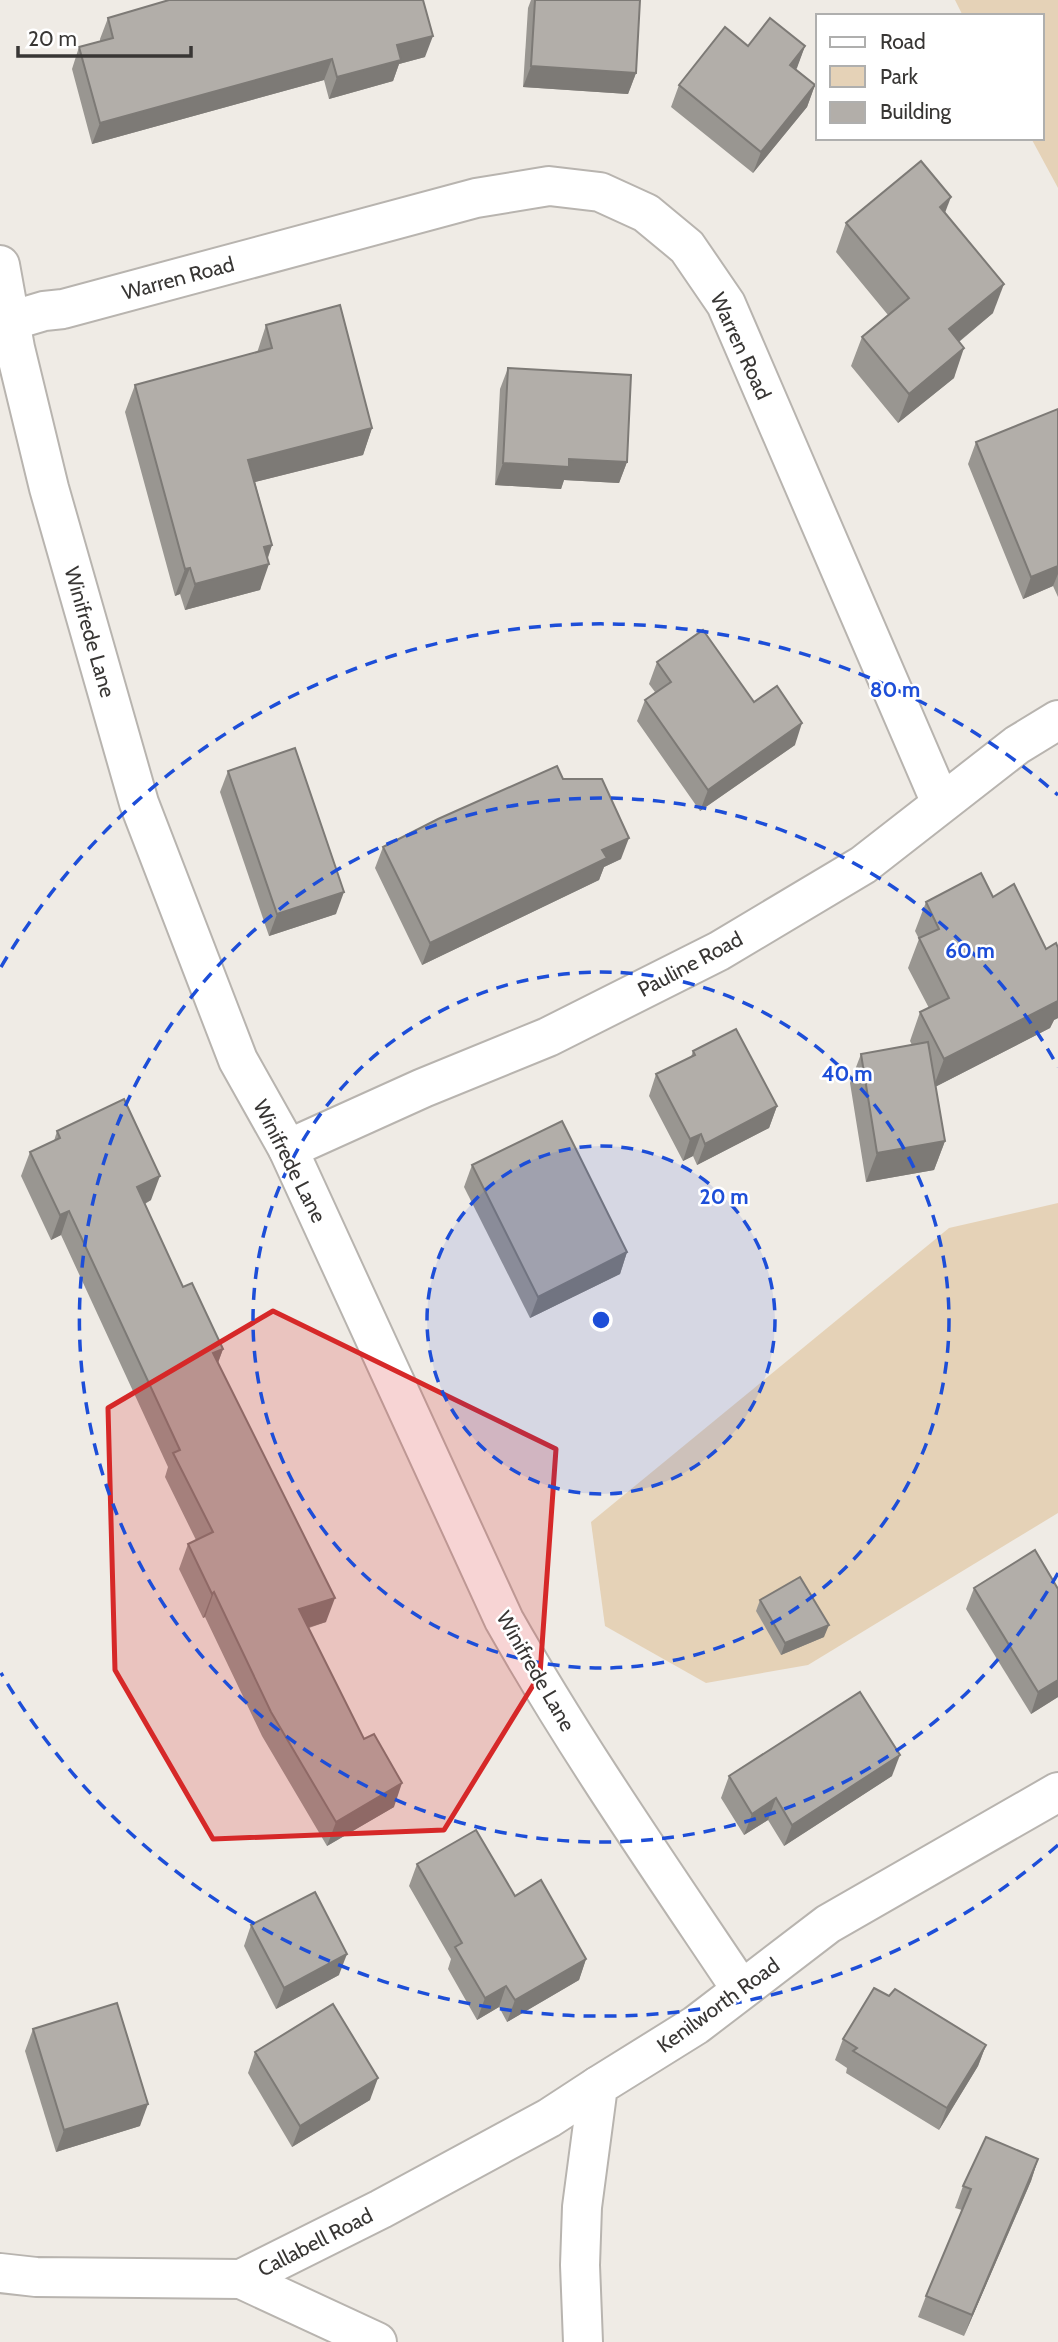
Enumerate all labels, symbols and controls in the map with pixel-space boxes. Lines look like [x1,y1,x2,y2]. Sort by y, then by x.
scale bar [18,14,191,58]
legend [816,14,1044,140]
text: 20 m [28,26,77,51]
text: Road [880,29,926,54]
text: Park [880,64,918,89]
text: Building [880,99,952,124]
street label: Warren Road [119,251,237,305]
street label: Warren Road [705,289,777,403]
street label: Winifrede Lane [59,564,121,700]
text: 80 m [870,677,920,702]
street label: Pauline Road [633,926,747,1002]
text: 60 m [945,938,995,963]
text: 40 m [822,1061,872,1086]
street label: Winifrede Lane [248,1095,332,1227]
text: 20 m [700,1184,748,1209]
centre of rings [589,1308,613,1332]
street label: Winifrede Lane [491,1606,581,1736]
street label: Kenilworth Road [652,1952,784,2058]
street label: Callabell Road [253,2202,377,2282]

